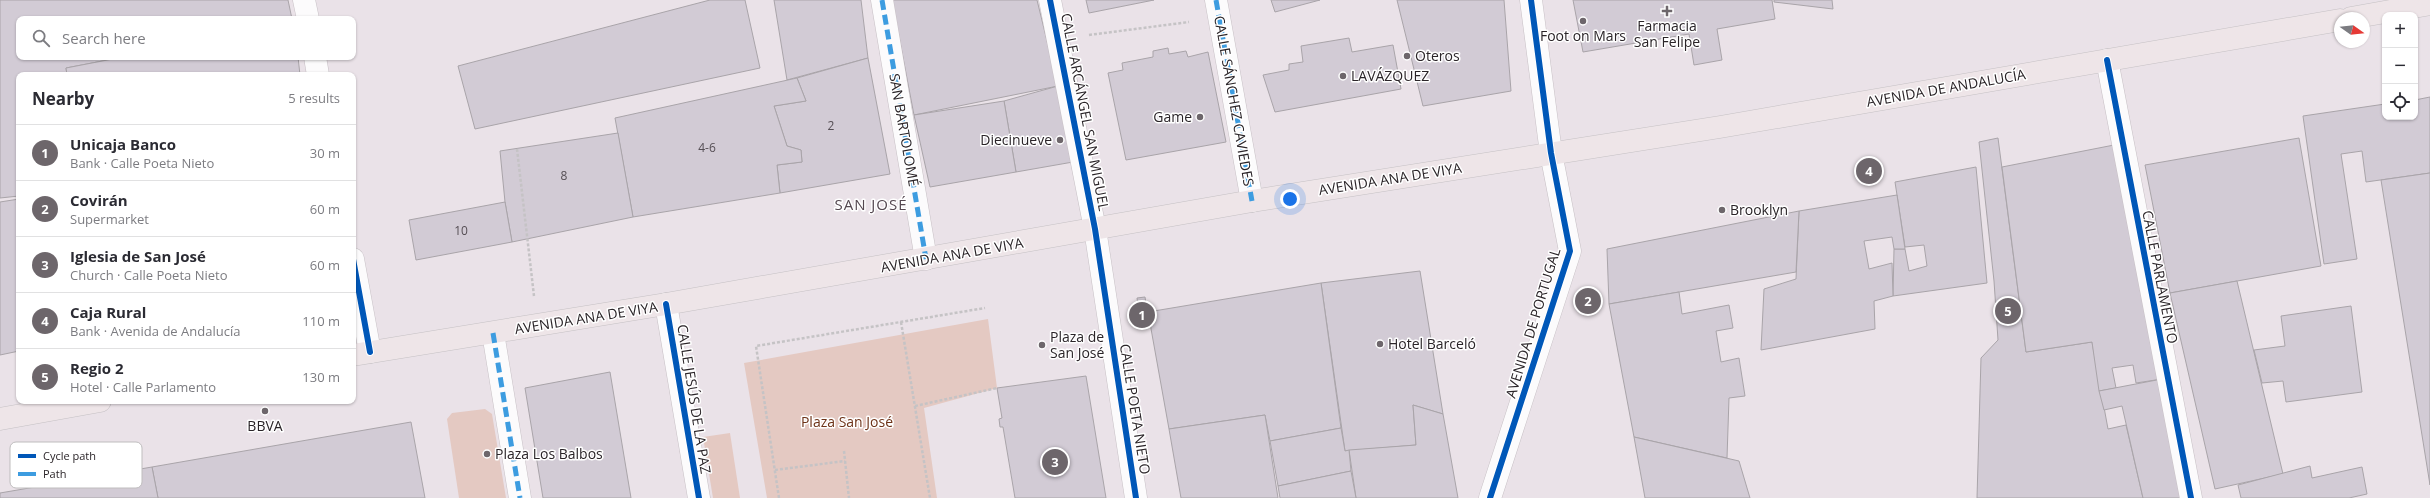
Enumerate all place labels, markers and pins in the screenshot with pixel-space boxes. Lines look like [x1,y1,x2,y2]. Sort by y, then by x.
marker: Farmacia San Felipe [1662,6,1672,16]
marker: Foot on Mars [1578,16,1588,26]
place label: Farmacia San Felipe [1634,16,1700,51]
place label: Foot on Mars [1540,26,1626,45]
place label: Oteros [1415,46,1460,65]
marker: Oteros [1402,51,1412,61]
place label: LAVÁZQUEZ [1351,66,1429,85]
marker: LAVÁZQUEZ [1338,71,1348,81]
place label: Game [1153,107,1192,126]
marker: Game [1195,112,1205,122]
place label: Diecinueve [980,130,1052,149]
marker: Diecinueve [1055,135,1065,145]
pin: 4 [1856,156,1882,186]
place label: Brooklyn [1730,200,1788,219]
marker: Brooklyn [1717,205,1727,215]
pin: 2 [1575,286,1601,316]
pin: 5 [1995,296,2021,326]
pin: 1 [1129,300,1155,330]
place label: Plaza de San José [1050,327,1105,362]
place label: Hotel Barceló [1388,334,1476,353]
marker: Hotel Barceló [1375,339,1385,349]
marker: Plaza de San José [1037,340,1047,350]
marker: BBVA [260,406,270,416]
place label: BBVA [247,416,283,435]
place label: Plaza Los Balbos [495,444,603,463]
pin: 3 [1042,447,1068,477]
marker: Plaza Los Balbos [482,449,492,459]

